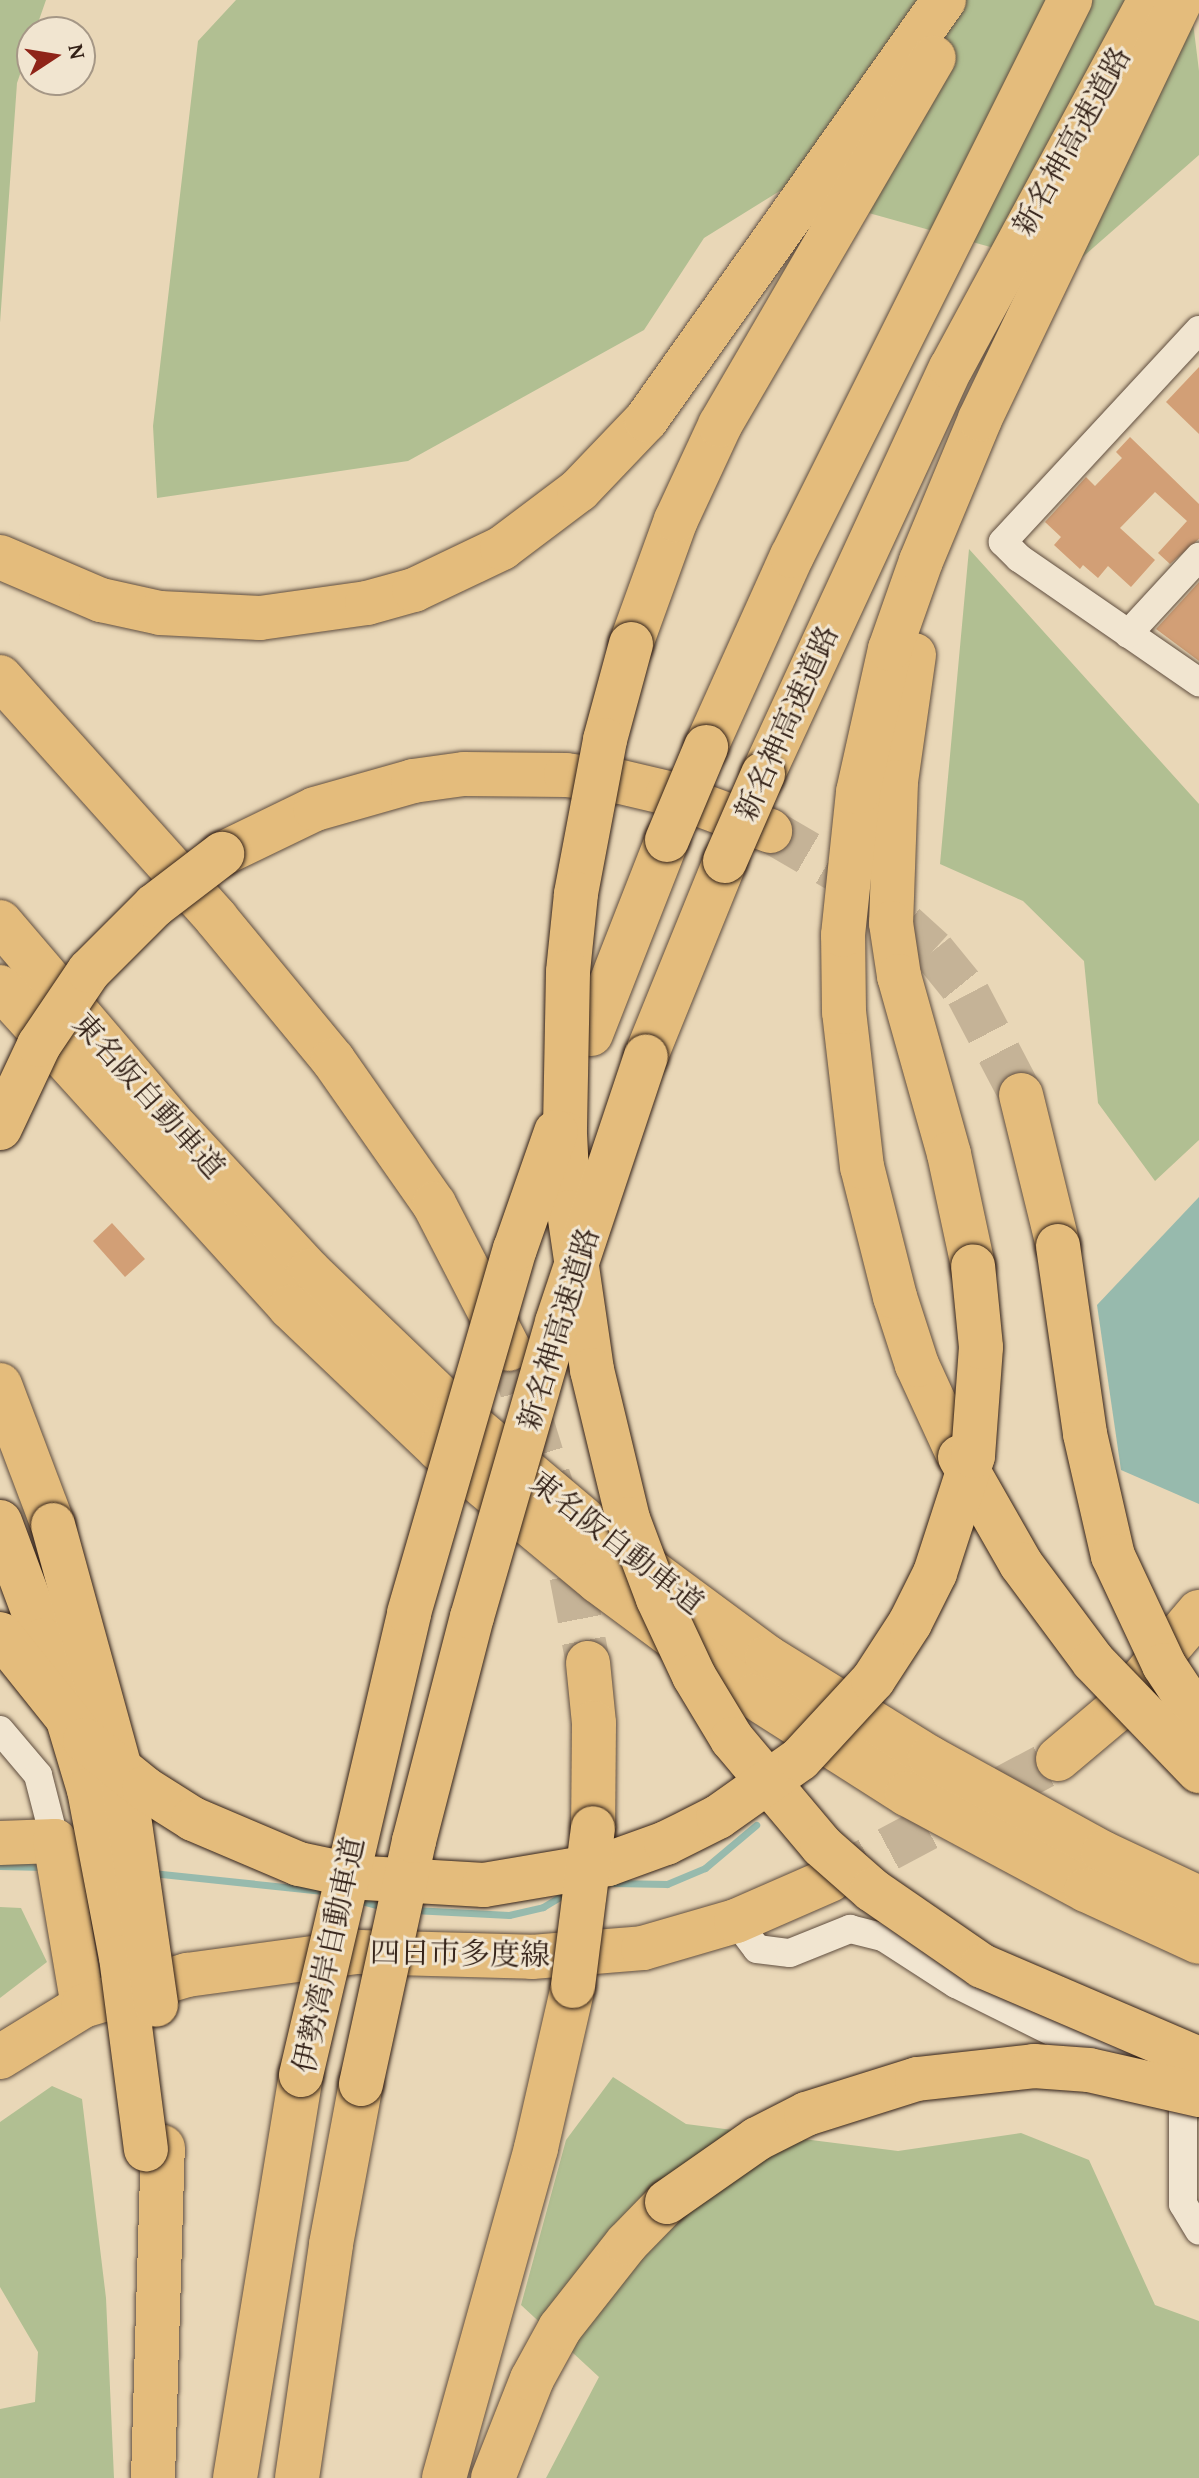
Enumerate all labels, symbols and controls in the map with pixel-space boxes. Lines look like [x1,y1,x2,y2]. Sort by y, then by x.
north arrow [16,16,96,96]
street label: 新名神高速道路 [1004,40,1138,242]
text: N [60,41,95,62]
street label: 新名神高速道路 [727,620,845,826]
street label: 東名阪自動車道 [65,1005,233,1185]
street label: 新名神高速道路 [510,1223,606,1435]
street label: 東名阪自動車道 [523,1463,711,1621]
street label: 伊勢湾岸自動車道 [285,1834,371,2076]
street label: 四日市多度線 [370,1933,550,1973]

